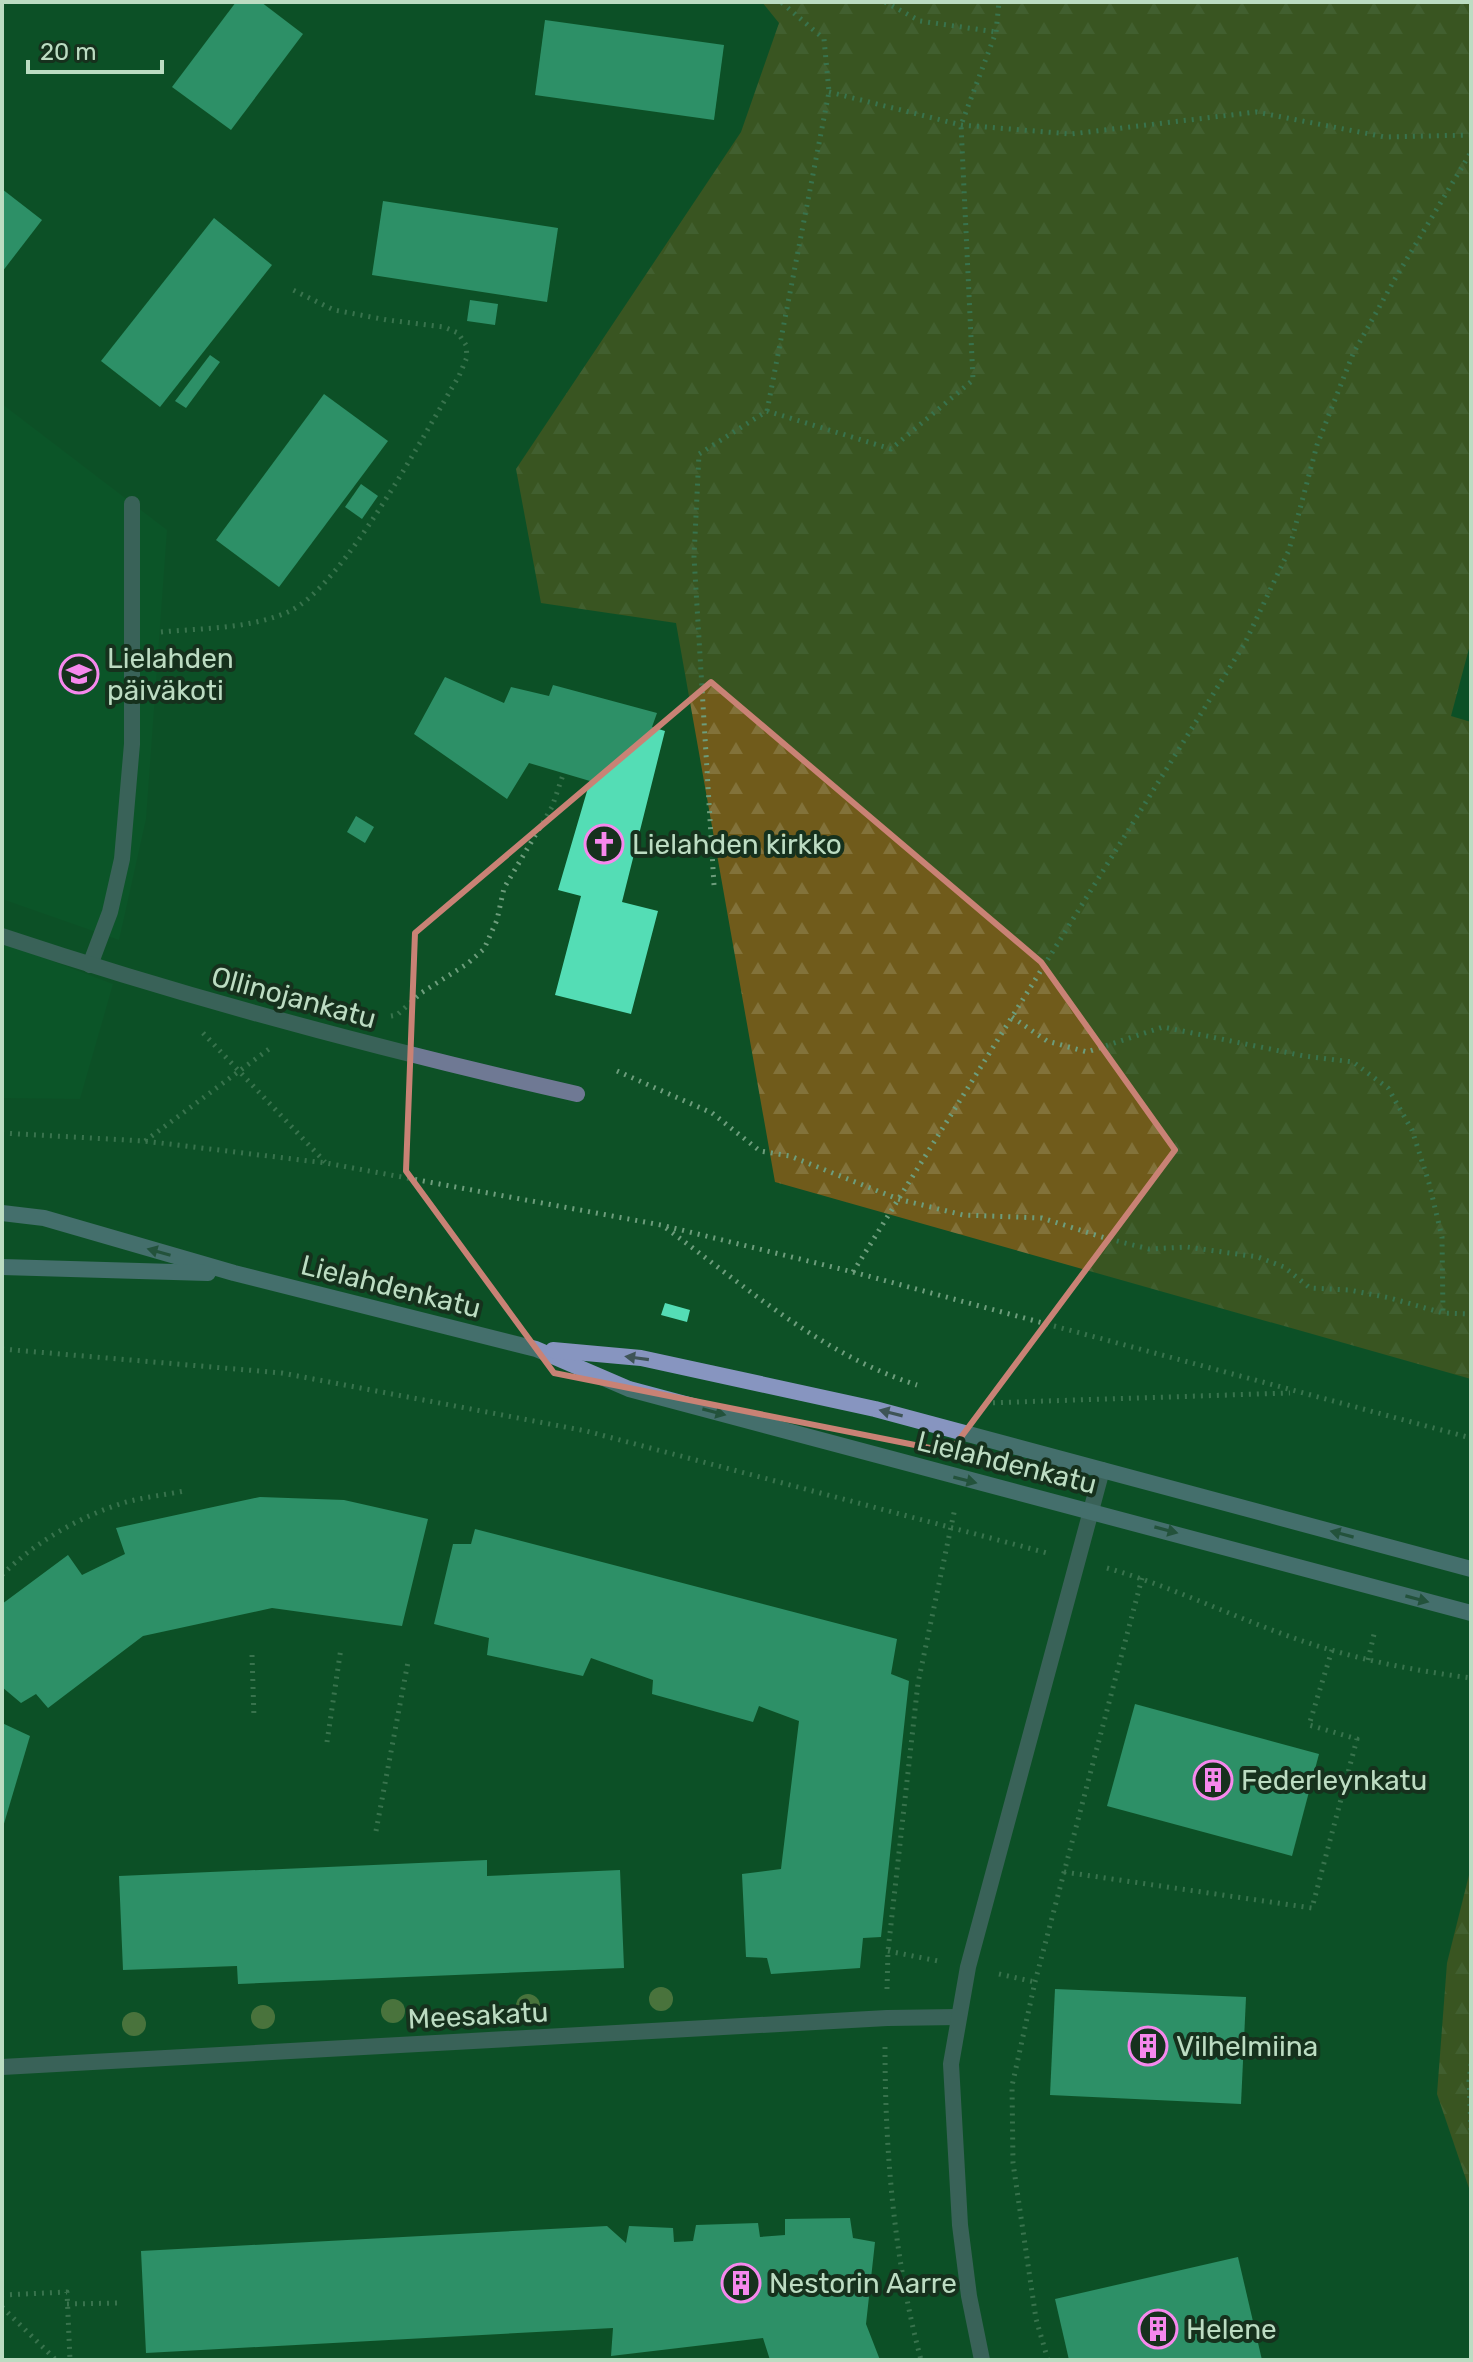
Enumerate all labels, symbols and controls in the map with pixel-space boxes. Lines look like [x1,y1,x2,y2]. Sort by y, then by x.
scale bar [28,24,162,74]
text: 20 m [40,38,97,66]
place label: Lielahden päiväkoti [107,642,234,707]
school or university icon: Lielahden päiväkoti [58,653,100,695]
church icon: Lielahden kirkko [583,823,625,865]
place label: Lielahden kirkko [632,828,842,861]
street label: Ollinojankatu [208,960,380,1035]
one-way arrow [146,1245,171,1257]
street label: Lielahdenkatu [298,1248,484,1325]
one-way arrow [624,1352,649,1365]
one-way arrow [702,1406,727,1418]
one-way arrow [879,1407,904,1419]
street label: Lielahdenkatu [914,1424,1100,1501]
one-way arrow [953,1474,978,1486]
one-way arrow [1154,1525,1179,1537]
one-way arrow [1329,1527,1354,1539]
one-way arrow [1405,1593,1430,1605]
building icon: Federleynkatu [1192,1759,1234,1801]
place label: Federleynkatu [1241,1764,1427,1797]
street label: Meesakatu [407,1995,549,2036]
building icon: Vilhelmiina [1127,2025,1169,2067]
place label: Vilhelmiina [1176,2030,1318,2063]
building icon: Nestorin Aarre [720,2262,762,2304]
place label: Nestorin Aarre [769,2267,957,2300]
building icon: Helene [1137,2308,1179,2350]
place label: Helene [1186,2313,1277,2346]

